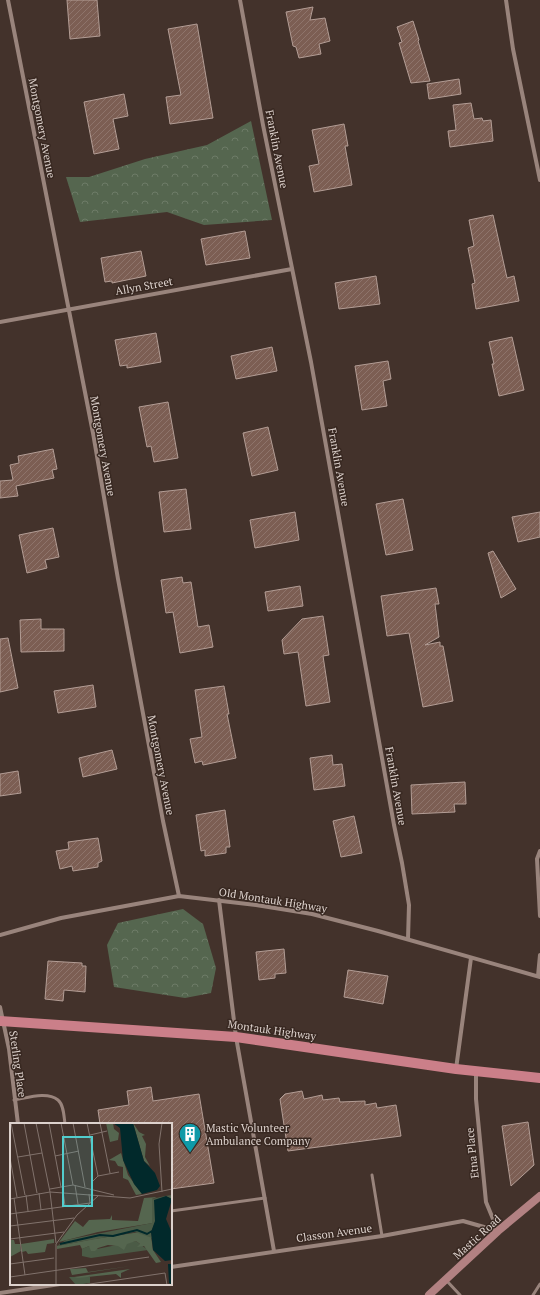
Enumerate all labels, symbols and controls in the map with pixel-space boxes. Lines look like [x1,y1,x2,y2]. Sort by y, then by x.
street label: Montgomery Avenue [25,77,59,180]
street label: Franklin Avenue [263,109,292,190]
street label: Allyn Street [114,274,174,298]
street label: Montgomery Avenue [87,395,119,498]
street label: Franklin Avenue [325,427,353,508]
street label: Montgomery Avenue [144,714,178,817]
street label: Franklin Avenue [382,746,410,827]
street label: Old Montauk Highway [218,885,329,916]
street label: Montauk Highway [227,1017,318,1043]
street label: Sterling Place [6,1030,30,1099]
building icon: Mastic Volunteer Ambulance Company [177,1121,203,1154]
place label: Mastic Volunteer Ambulance Company [206,1121,311,1148]
inset map [10,1123,172,1285]
street label: Etna Place [462,1126,482,1179]
street label: Mastic Road [450,1212,504,1262]
street label: Classon Avenue [295,1221,373,1245]

